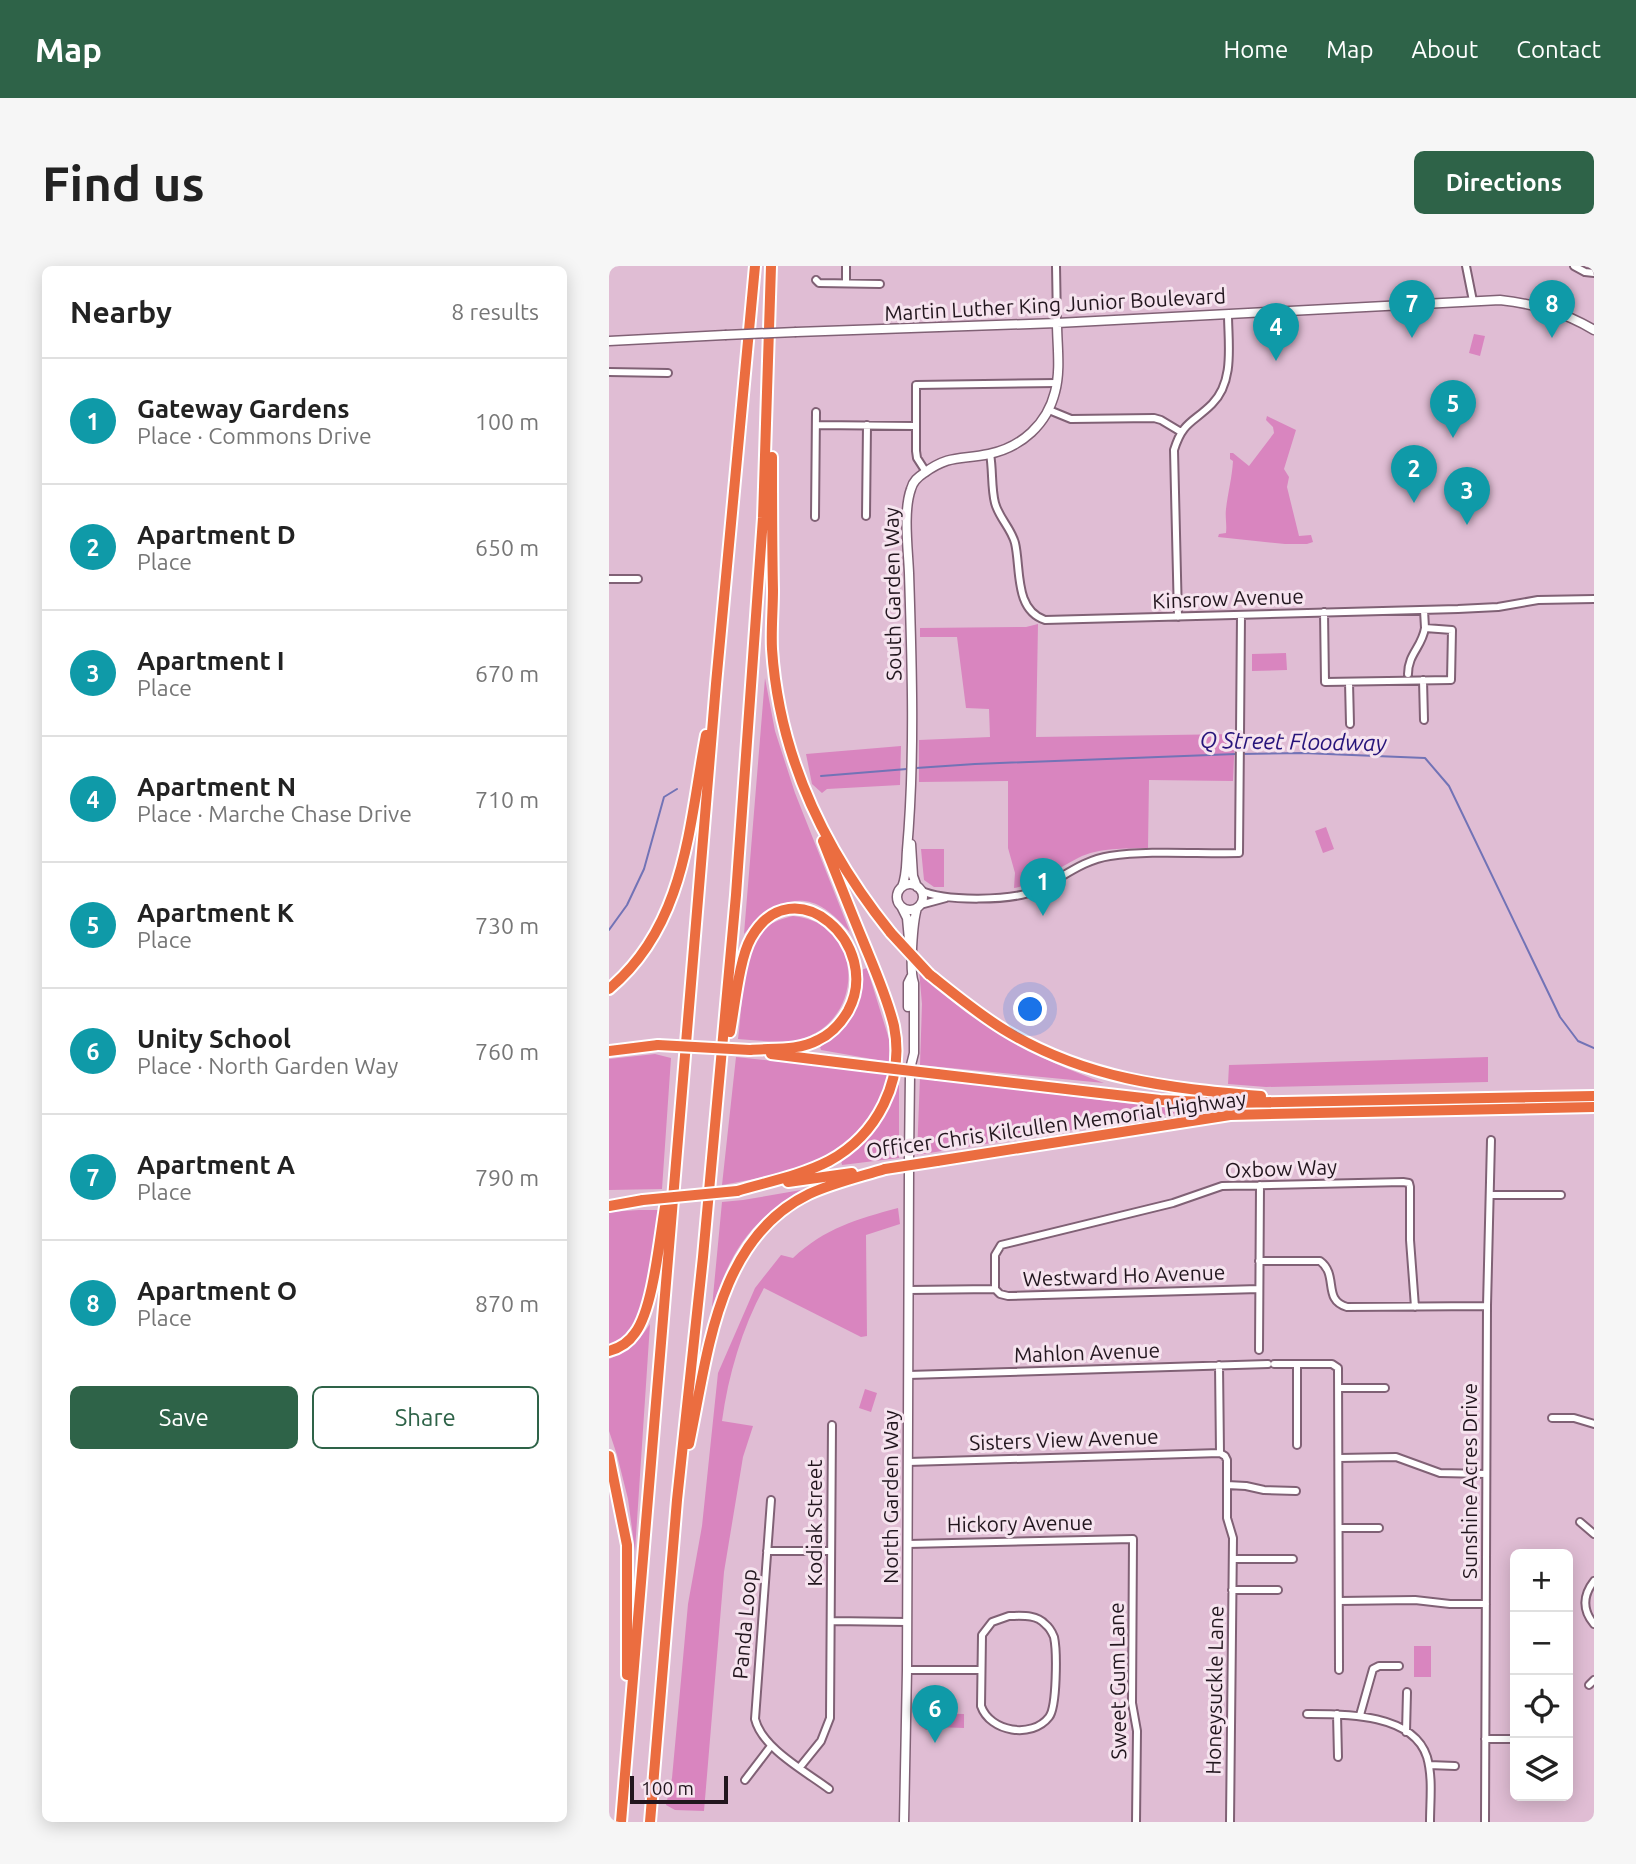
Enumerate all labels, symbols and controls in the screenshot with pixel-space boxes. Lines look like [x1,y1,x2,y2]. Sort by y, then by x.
text: Map [35,31,102,68]
text: Home [1223,36,1288,63]
text: Map [1326,36,1373,63]
text: About [1411,36,1478,63]
text: Contact [1516,36,1601,63]
button: Directions [1414,151,1594,214]
text: Find us [42,155,205,210]
pin: 7 [1389,280,1435,338]
pin: 8 [1529,280,1575,338]
street label: Martin Luther King Junior Boulevard [884,283,1226,325]
text: Nearby [70,295,172,329]
text: 8 results [451,299,539,324]
pin: 4 [1253,303,1299,361]
pin: 5 [1430,380,1476,438]
text: Gateway Gardens [137,394,349,423]
text: 1 [87,409,99,434]
text: 100 m [475,409,539,434]
text: Place · Commons Drive [137,423,372,448]
pin: 2 [1391,445,1437,503]
pin: 3 [1444,467,1490,525]
street label: South Garden Way [878,507,906,681]
text: Apartment D [137,520,296,549]
text: 2 [87,535,99,560]
text: 650 m [475,535,539,560]
text: Place [137,549,192,574]
street label: Kinsrow Avenue [1152,583,1304,613]
text: Apartment I [137,646,285,675]
text: 3 [87,661,99,686]
text: 670 m [475,661,539,686]
text: Place [137,675,192,700]
water label: Q Street Floodway [1199,727,1388,755]
text: Apartment N [137,772,296,801]
text: 4 [87,787,99,812]
text: 710 m [475,787,539,812]
text: Place · Marche Chase Drive [137,801,412,826]
pin: 1 [1020,858,1066,916]
text: Apartment K [137,898,294,927]
text: 5 [87,913,99,938]
text: 730 m [475,913,539,938]
text: Place [137,927,192,952]
your location [1013,992,1047,1026]
text: Unity School [137,1024,291,1053]
text: 6 [87,1039,99,1064]
text: 760 m [475,1039,539,1064]
text: Place · North Garden Way [137,1053,398,1078]
street label: Officer Chris Kilcullen Memorial Highway [864,1085,1248,1163]
text: Apartment A [137,1150,295,1179]
street label: Oxbow Way [1224,1154,1338,1182]
text: 7 [87,1165,99,1190]
text: 790 m [475,1165,539,1190]
text: Place [137,1179,192,1204]
street label: Westward Ho Avenue [1022,1259,1226,1291]
text: Apartment O [137,1276,297,1305]
text: 8 [87,1291,99,1316]
text: 870 m [475,1291,539,1316]
text: Place [137,1305,192,1330]
street label: Mahlon Avenue [1013,1337,1161,1367]
street label: Sunshine Acres Drive [1457,1383,1481,1579]
button: Save [70,1386,298,1449]
button: Share [312,1386,539,1449]
street label: North Garden Way [878,1410,902,1584]
street label: Sisters View Avenue [969,1424,1159,1454]
street label: Kodiak Street [802,1459,826,1587]
street label: Hickory Avenue [947,1510,1093,1536]
map controls [1510,1549,1573,1801]
button: + [1510,1549,1573,1612]
street label: Panda Loop [727,1568,761,1680]
street label: Sweet Gum Lane [1104,1602,1130,1760]
street label: Honeysuckle Lane [1201,1605,1227,1775]
button: − [1510,1612,1573,1675]
button: locate [1510,1675,1573,1738]
pin: 6 [912,1685,958,1743]
button: layers [1510,1738,1573,1801]
scale bar [630,1773,728,1805]
text: 100 m [641,1777,694,1799]

